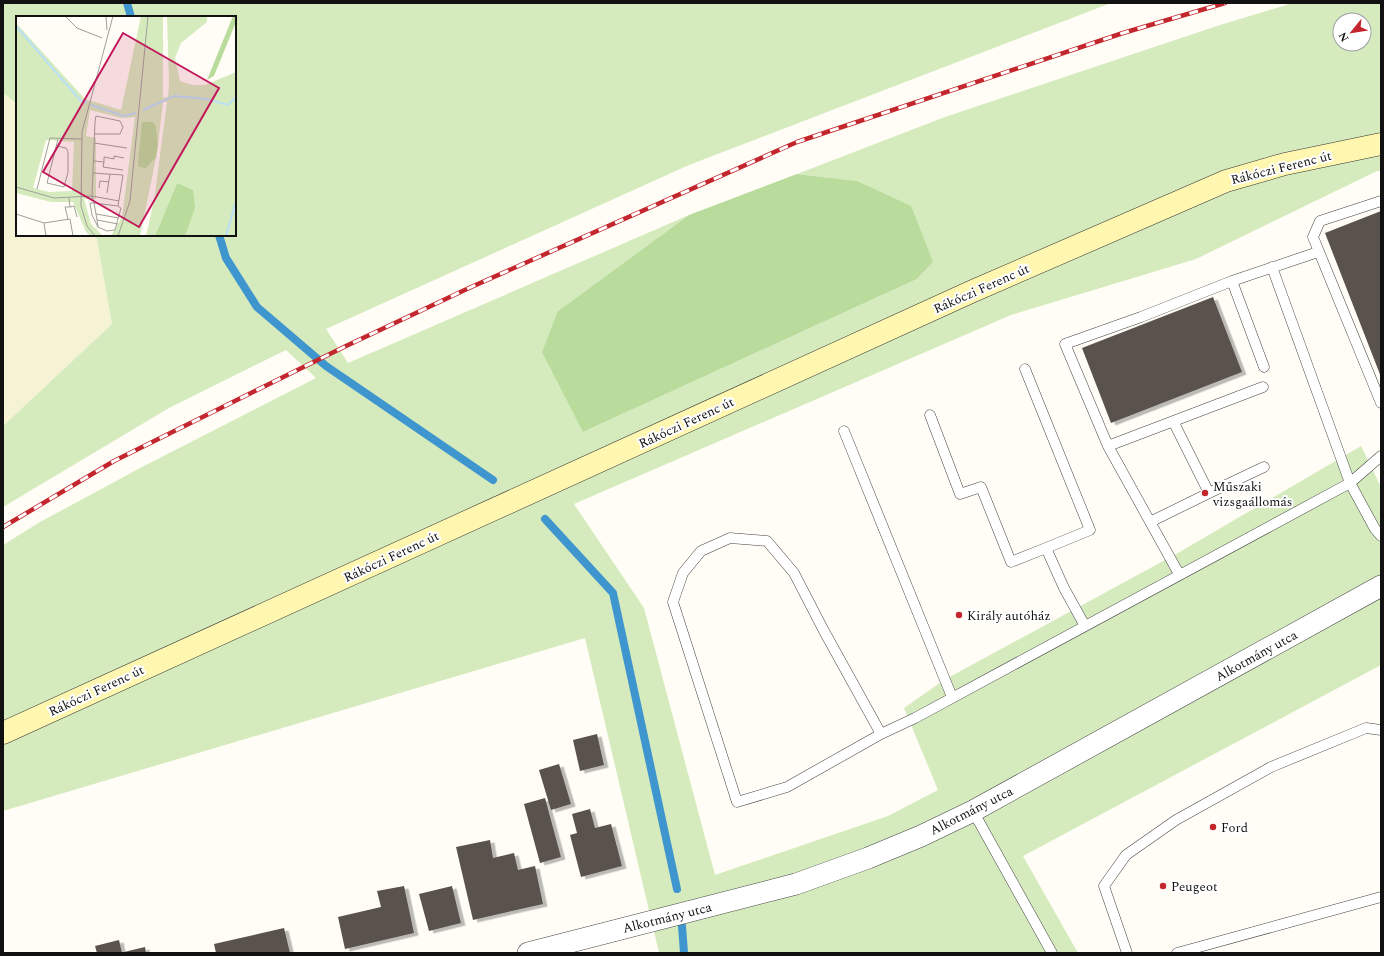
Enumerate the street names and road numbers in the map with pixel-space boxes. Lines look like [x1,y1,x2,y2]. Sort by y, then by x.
street label: Rákóczi Ferenc út [1229,146,1334,190]
street label: Rákóczi Ferenc út [930,259,1033,319]
street label: Rákóczi Ferenc út [635,392,738,454]
street label: Rákóczi Ferenc út [340,526,443,588]
street label: Alkotmány utca [1212,625,1302,687]
street label: Rákóczi Ferenc út [45,660,148,722]
street label: Alkotmány utca [926,781,1017,840]
street label: Alkotmány utca [621,897,714,939]

